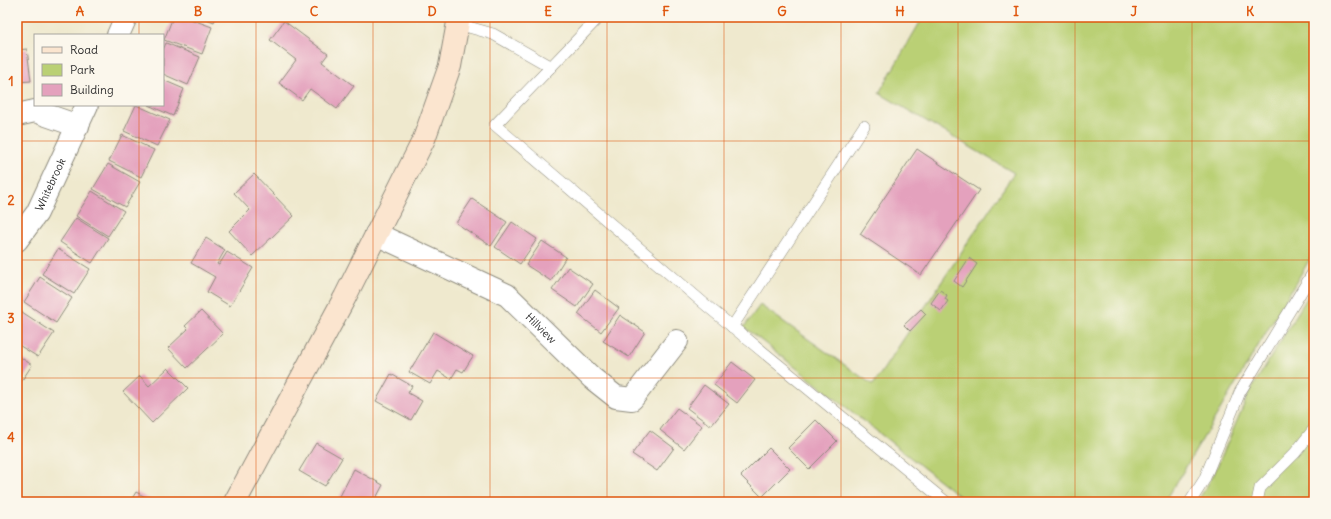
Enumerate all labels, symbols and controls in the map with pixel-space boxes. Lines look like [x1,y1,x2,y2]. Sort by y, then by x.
text: A [76,3,85,20]
text: B [194,3,203,20]
text: C [310,3,319,20]
text: D [427,3,437,20]
text: E [544,3,552,20]
text: F [662,3,670,20]
text: G [777,3,787,20]
text: H [895,3,905,20]
text: I [1013,3,1019,20]
text: J [1131,3,1138,20]
text: K [1246,3,1255,20]
legend [34,34,164,106]
text: Road [70,42,98,57]
text: Park [70,62,95,77]
text: 1 [8,73,14,90]
text: Building [70,82,114,97]
street label: Whitebrook [32,155,69,213]
text: 2 [7,192,15,209]
text: 3 [7,310,15,327]
street label: Hillview [523,310,560,347]
text: 4 [7,429,15,446]

